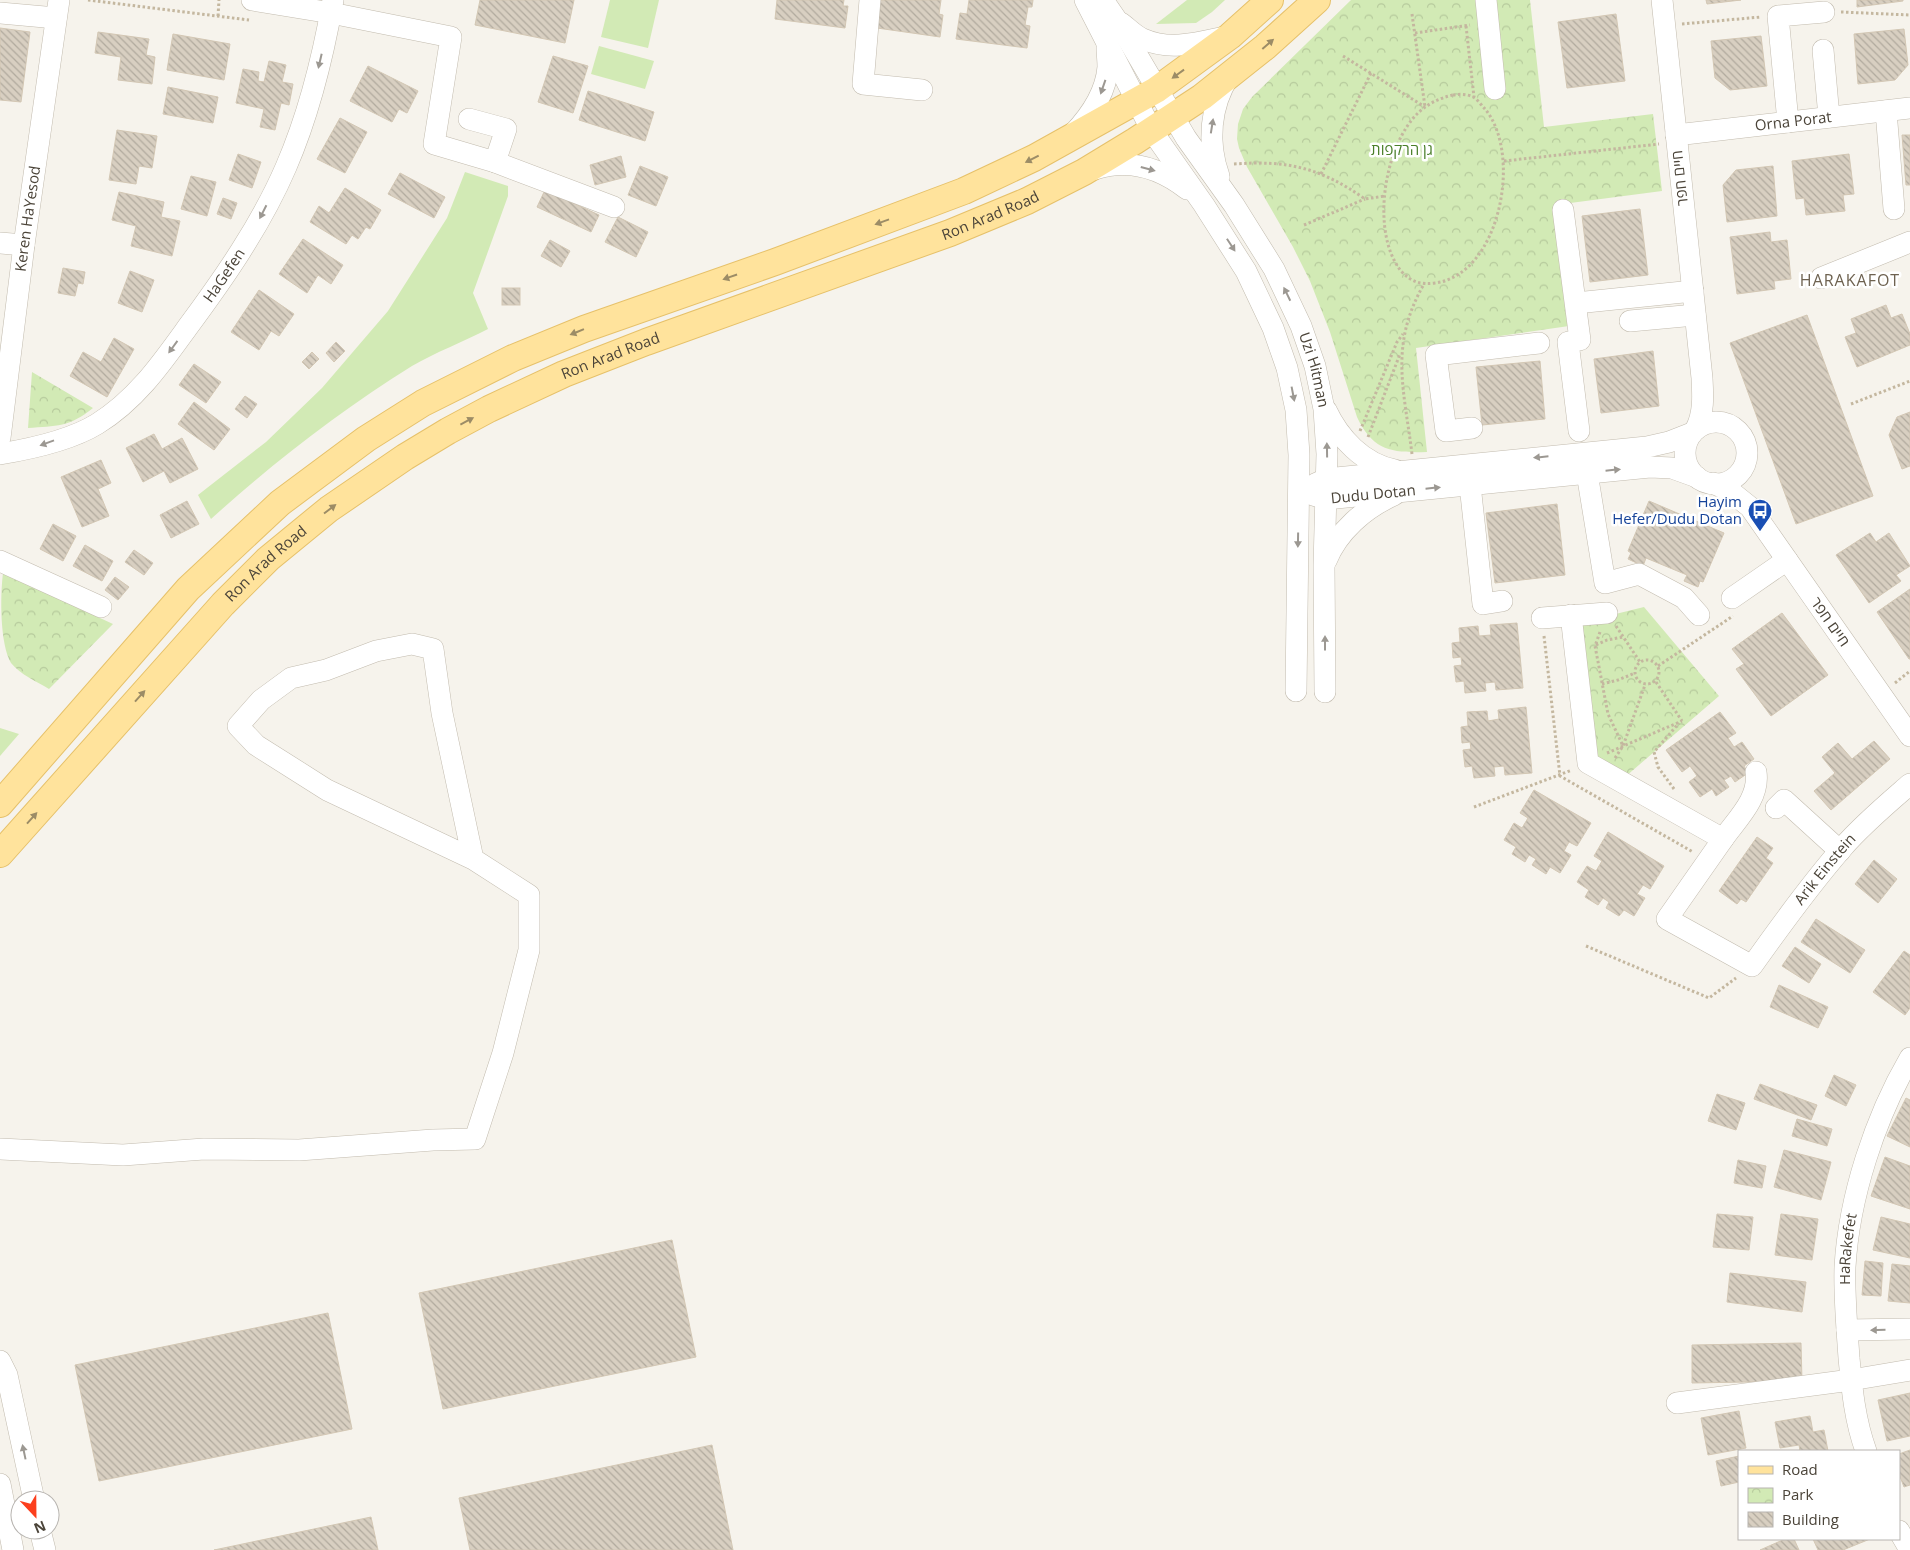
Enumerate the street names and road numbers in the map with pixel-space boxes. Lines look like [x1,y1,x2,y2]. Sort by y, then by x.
street label: Orna Porat [1754,106,1833,135]
street label: חיים חפר [1666,149,1692,207]
street label: Keren HaYesod [10,164,44,273]
street label: Ron Arad Road [938,185,1042,244]
street label: HaGefen [198,244,249,306]
street label: Ron Arad Road [558,327,662,383]
street label: Uzi Hitman [1295,329,1334,409]
street label: Dudu Dotan [1330,479,1416,507]
street label: Ron Arad Road [220,520,310,606]
street label: חיים חפר [1807,593,1855,650]
street label: Arik Einstein [1789,829,1859,908]
street label: HaRakefet [1834,1211,1861,1285]

